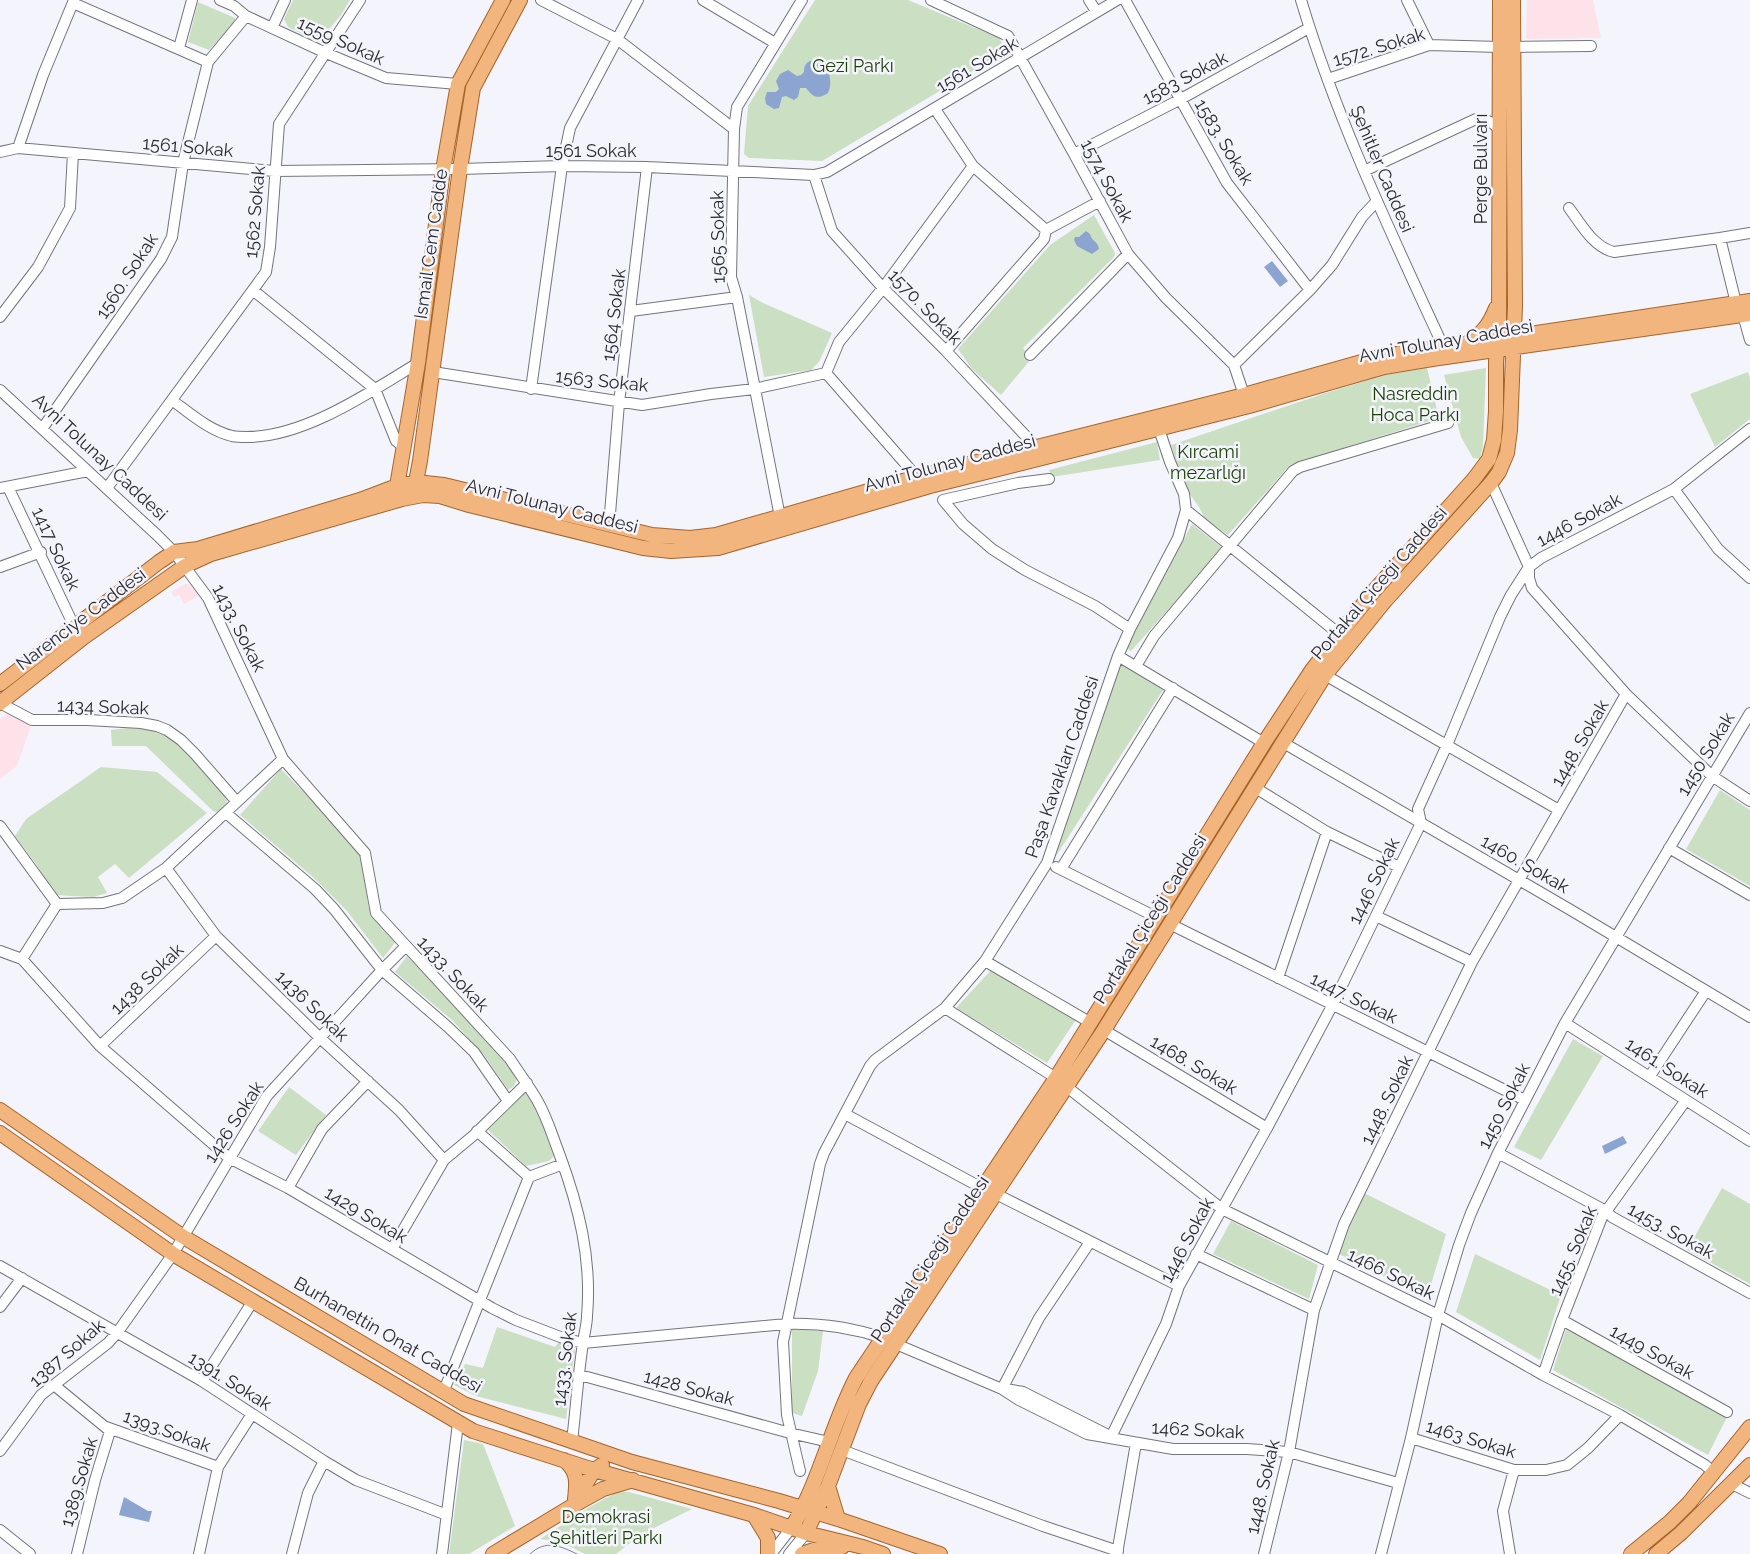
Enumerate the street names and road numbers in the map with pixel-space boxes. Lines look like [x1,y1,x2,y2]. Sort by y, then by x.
street label: 1559 Sokak [294,12,388,69]
street label: 1572. Sokak [1330,22,1428,70]
street label: 1561 Sokak [932,32,1022,97]
street label: 1583 Sokak [1139,46,1231,109]
street label: 1583. Sokak [1191,95,1258,189]
street label: Şehitler Caddesi [1346,102,1419,235]
street label: Perge Bulvarı [1470,114,1491,224]
street label: 1561 Sokak [142,132,235,161]
street label: 1574 Sokak [1077,136,1138,226]
street label: 1561 Sokak [545,140,637,161]
street label: 1562 Sokak [240,164,269,259]
street label: Ismail Cem Cadde [410,167,452,320]
street label: 1565 Sokak [706,190,729,284]
street label: 1560. Sokak [91,229,162,322]
street label: 1570. Sokak [884,265,967,349]
street label: 1564 Sokak [597,267,630,363]
street label: Avni Tolunay Caddesi [1357,315,1535,366]
street label: 1563 Sokak [555,365,650,396]
street label: Avni Tolunay Caddesi [29,389,172,525]
street label: Avni Tolunay Caddesi [862,430,1038,496]
street label: Avni Tolunay Caddesi [464,474,640,537]
street label: 1446 Sokak [1533,488,1625,551]
street label: Portakal Çiceği Caddesi [1306,502,1451,664]
street label: 1417 Sokak [28,504,85,594]
street label: Narenciye Caddesi [12,563,150,674]
street label: 1433. Sokak [208,581,271,675]
street label: Paşa Kavakları Caddesi [1020,673,1103,861]
street label: 1434 Sokak [57,694,150,719]
street label: 1448. Sokak [1546,695,1613,790]
street label: 1450 Sokak [1673,708,1739,799]
street label: Portakal Çiceği Caddesi [1089,830,1210,1007]
street label: 1460. Sokak [1478,830,1573,897]
street label: 1446 Sokak [1344,834,1404,927]
street label: 1433. Sokak [413,932,494,1016]
street label: 1438 Sokak [106,939,188,1018]
street label: 1436 Sokak [272,966,353,1046]
street label: 1447. Sokak [1307,967,1402,1028]
street label: 1468. Sokak [1147,1030,1242,1099]
street label: 1461. Sokak [1622,1033,1713,1102]
street label: 1448. Sokak [1356,1051,1417,1148]
street label: 1450 Sokak [1473,1059,1534,1152]
street label: 1426 Sokak [199,1077,268,1166]
street label: Portakal Çiceği Caddesi [866,1172,993,1346]
street label: 1429 Sokak [321,1182,412,1248]
street label: 1446 Sokak [1155,1193,1218,1286]
street label: 1453. Sokak [1624,1198,1718,1263]
street label: 1455. Sokak [1544,1202,1601,1299]
street label: 1466 Sokak [1344,1243,1439,1304]
street label: Burhanettin Onat Caddesi [291,1272,486,1397]
street label: 1433. Sokak [548,1310,581,1407]
street label: 1387 Sokak [25,1314,109,1391]
street label: 1449 Sokak [1606,1320,1698,1384]
street label: 1391. Sokak [185,1347,276,1415]
street label: 1428 Sokak [642,1365,737,1410]
street label: 1393.Sokak [121,1405,214,1456]
street label: 1463 Sokak [1424,1415,1519,1462]
street label: 1462 Sokak [1151,1417,1245,1442]
street label: 1389.Sokak [56,1434,101,1529]
street label: 1448. Sokak [1241,1437,1284,1536]

